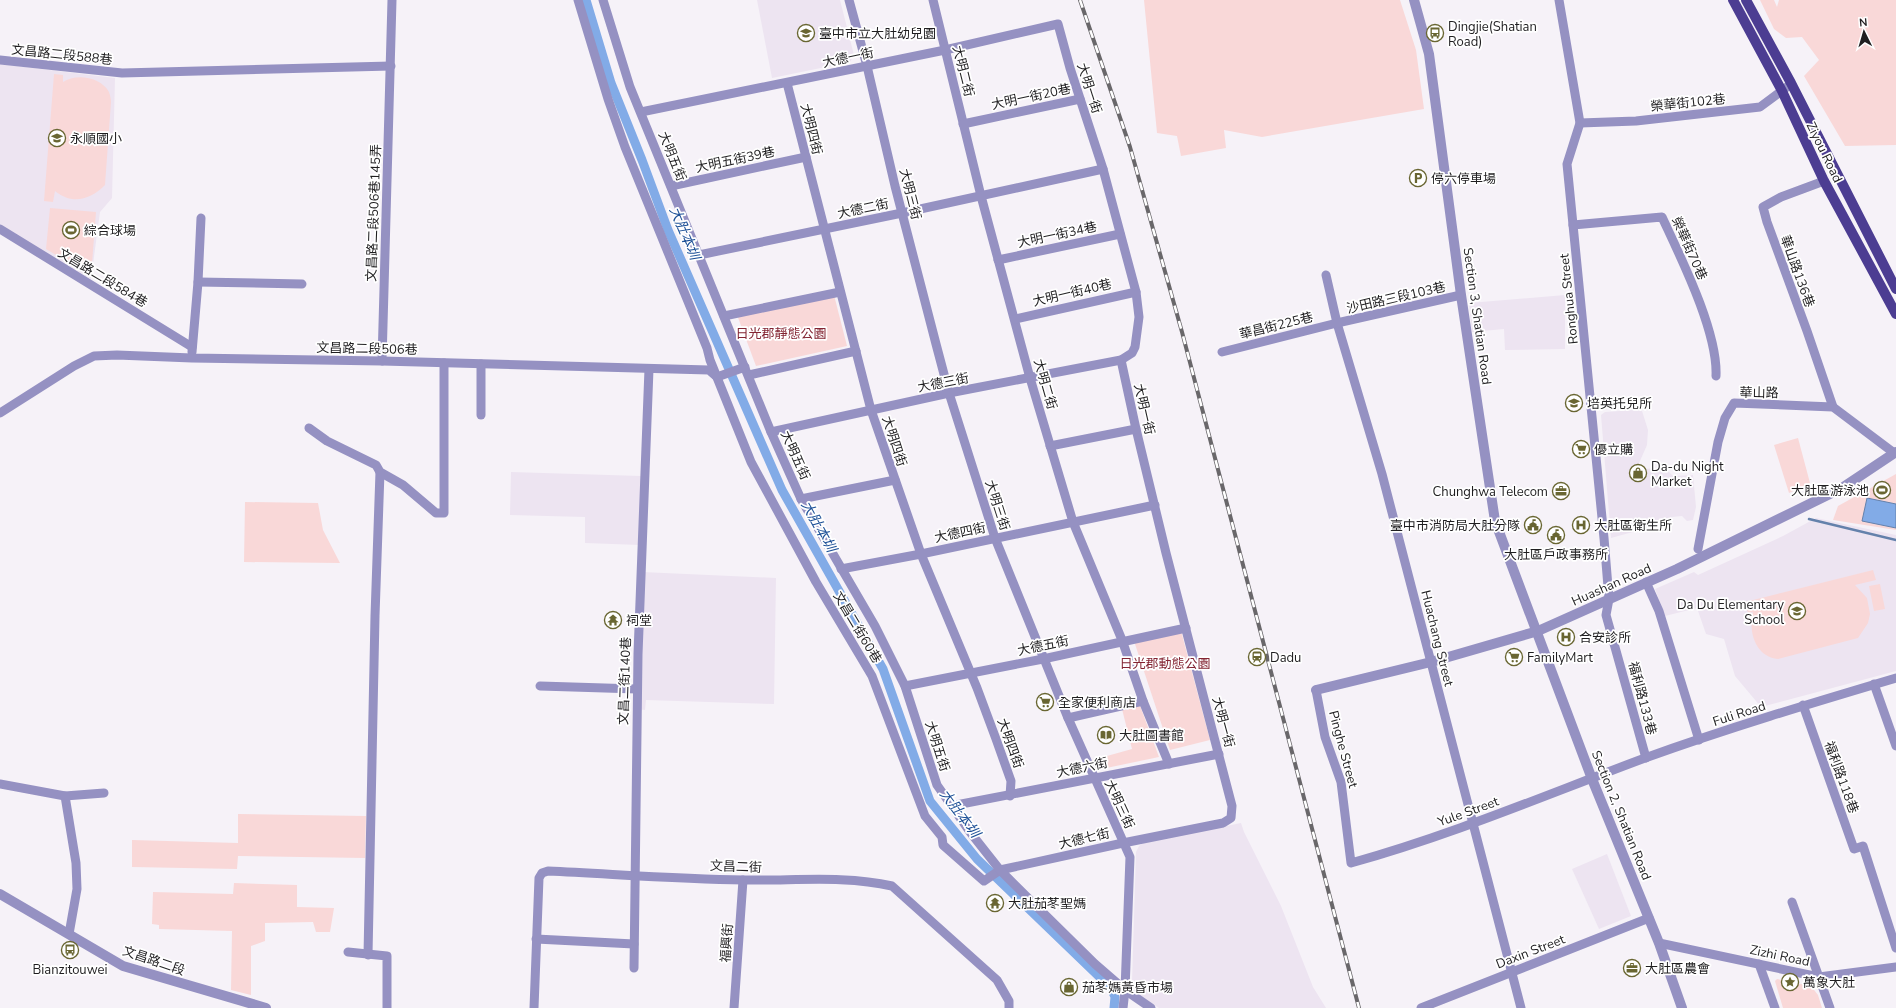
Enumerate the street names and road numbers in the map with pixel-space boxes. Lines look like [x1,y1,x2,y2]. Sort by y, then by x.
street label: 文昌路二段588巷 [11,41,113,69]
street label: 大德一街 [821,44,876,72]
street label: 大明二街 [948,44,978,99]
street label: 大明一街 [1072,61,1106,116]
street label: 大明一街20巷 [990,80,1073,114]
street label: 榮華街102巷 [1650,90,1727,116]
street label: 大明四街 [796,102,826,157]
street label: Ziyou Road [1802,119,1847,186]
street label: 大明五街 [654,129,690,184]
street label: 大明五街39巷 [694,143,777,177]
street label: 文昌路二段506巷145弄 [363,144,385,282]
street label: 大明三街 [895,167,925,222]
street label: 大德二街 [836,195,891,223]
street label: 榮華街70巷 [1667,214,1711,283]
street label: 大明一街34巷 [1016,218,1099,252]
street label: 華山路136巷 [1776,233,1818,310]
street label: 文昌路二段584巷 [54,244,151,312]
street label: Section 3, Shatian Road [1458,246,1496,386]
street label: Ronghua Street [1555,252,1583,345]
street label: 大明一街40巷 [1031,275,1114,311]
street label: 沙田路三段103巷 [1345,278,1448,318]
street label: 華昌街225巷 [1237,308,1315,344]
street label: 文昌路二段506巷 [316,339,418,359]
street label: 大明二街 [1029,357,1061,412]
street label: 大德三街 [916,369,970,397]
street label: 大明一街 [1129,382,1159,437]
street label: 華山路 [1739,384,1779,402]
street label: 大明四街 [877,414,911,469]
street label: 大明五街 [776,428,814,483]
street label: 大明三街 [980,478,1014,533]
street label: 大德四街 [933,519,988,547]
street label: Huashan Road [1569,559,1654,611]
street label: 文昌二街60巷 [829,588,886,667]
street label: Huachang Street [1416,588,1458,688]
street label: 大德五街 [1016,632,1071,660]
street label: 文昌二街140巷 [614,637,636,726]
street label: 福利路133巷 [1624,660,1660,737]
street label: 大明一街 [1208,695,1238,750]
street label: Fuli Road [1711,697,1768,731]
street label: Pinghe Street [1324,709,1362,790]
street label: 大明四街 [993,716,1027,771]
street label: 大明五街 [920,719,954,774]
street label: 福利路118巷 [1820,739,1862,816]
street label: Section 2, Shatian Road [1587,748,1655,883]
street label: 大德六街 [1055,754,1110,782]
street label: 大明三街 [1100,777,1138,832]
street label: Yule Street [1434,792,1502,832]
street label: 大德七街 [1057,824,1112,854]
street label: 文昌二街 [710,857,762,877]
street label: 福興街 [717,923,737,963]
street label: Daxin Street [1493,930,1568,973]
street label: Zizhi Road [1748,941,1811,971]
street label: 文昌路二段 [120,942,187,980]

